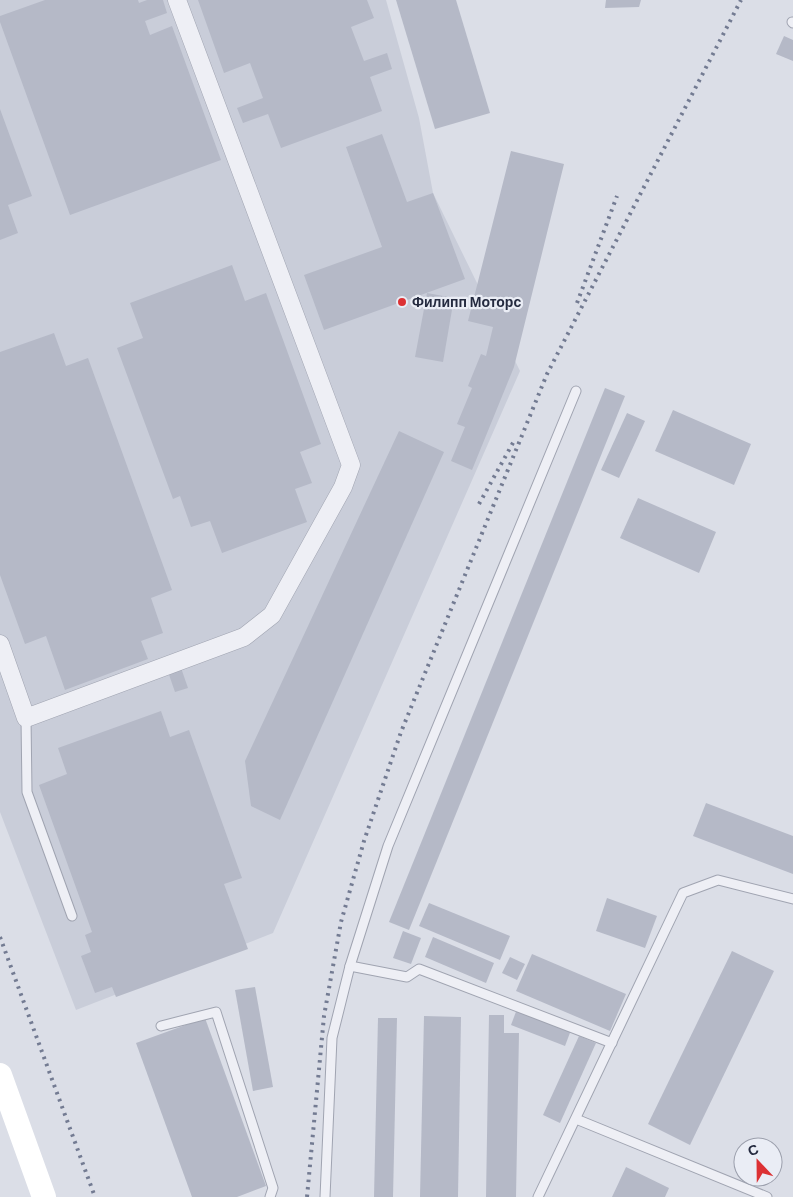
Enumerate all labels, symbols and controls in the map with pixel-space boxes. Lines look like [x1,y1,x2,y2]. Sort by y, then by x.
place label: Филипп Моторс [412,293,521,310]
marker: Филипп Моторс [396,296,408,308]
north arrow [733,1137,783,1187]
text: С [745,1140,761,1159]

